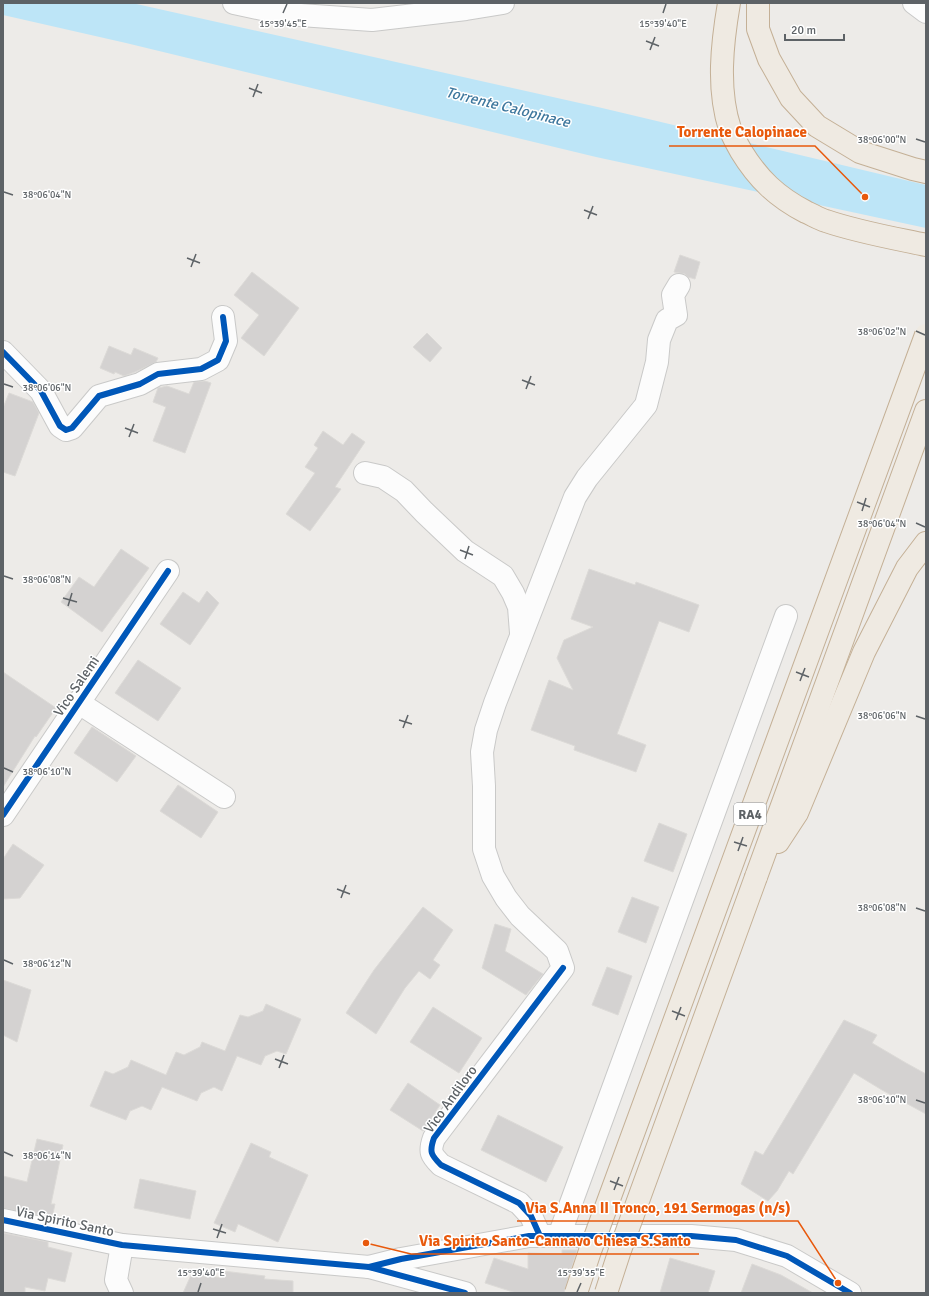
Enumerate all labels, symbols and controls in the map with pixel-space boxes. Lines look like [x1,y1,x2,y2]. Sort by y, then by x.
scale bar [785,16,844,42]
text: 15°39'45"E [259,18,307,30]
text: 15°39'40"E [639,18,687,30]
text: 20 m [791,23,816,38]
water label: Torrente Calopinace [444,83,573,131]
callout: Torrente Calopinace [669,119,815,146]
text: Torrente Calopinace [677,123,807,141]
text: 38°06'00"N [858,134,906,146]
text: 38°06'04"N [23,189,71,201]
text: 38°06'02"N [858,326,906,338]
text: 38°06'06"N [23,382,71,394]
text: 38°06'04"N [858,518,906,530]
text: 38°06'08"N [23,574,71,586]
street label: Vico Salemi [50,653,103,720]
text: 38°06'06"N [858,710,906,722]
text: 38°06'10"N [23,766,71,778]
road number: RA4 [734,803,766,825]
text: 38°06'08"N [858,902,906,914]
text: 38°06'12"N [23,958,71,970]
street label: Vico Andiloro [420,1062,481,1136]
text: 38°06'10"N [858,1094,906,1106]
text: 38°06'14"N [23,1150,71,1162]
callout: Via S.Anna II Tronco, 191 Sermogas (n/s) [517,1194,798,1221]
text: Via S.Anna II Tronco, 191 Sermogas (n/s) [525,1199,791,1217]
street label: Via Spirito Santo [14,1203,115,1240]
callout: Via Spirito Santo-Cannavo Chiesa S.Santo [411,1227,699,1254]
text: Via Spirito Santo-Cannavo Chiesa S.Santo [419,1232,691,1250]
text: 15°39'40"E [177,1267,225,1279]
text: 15°39'35"E [557,1267,605,1279]

